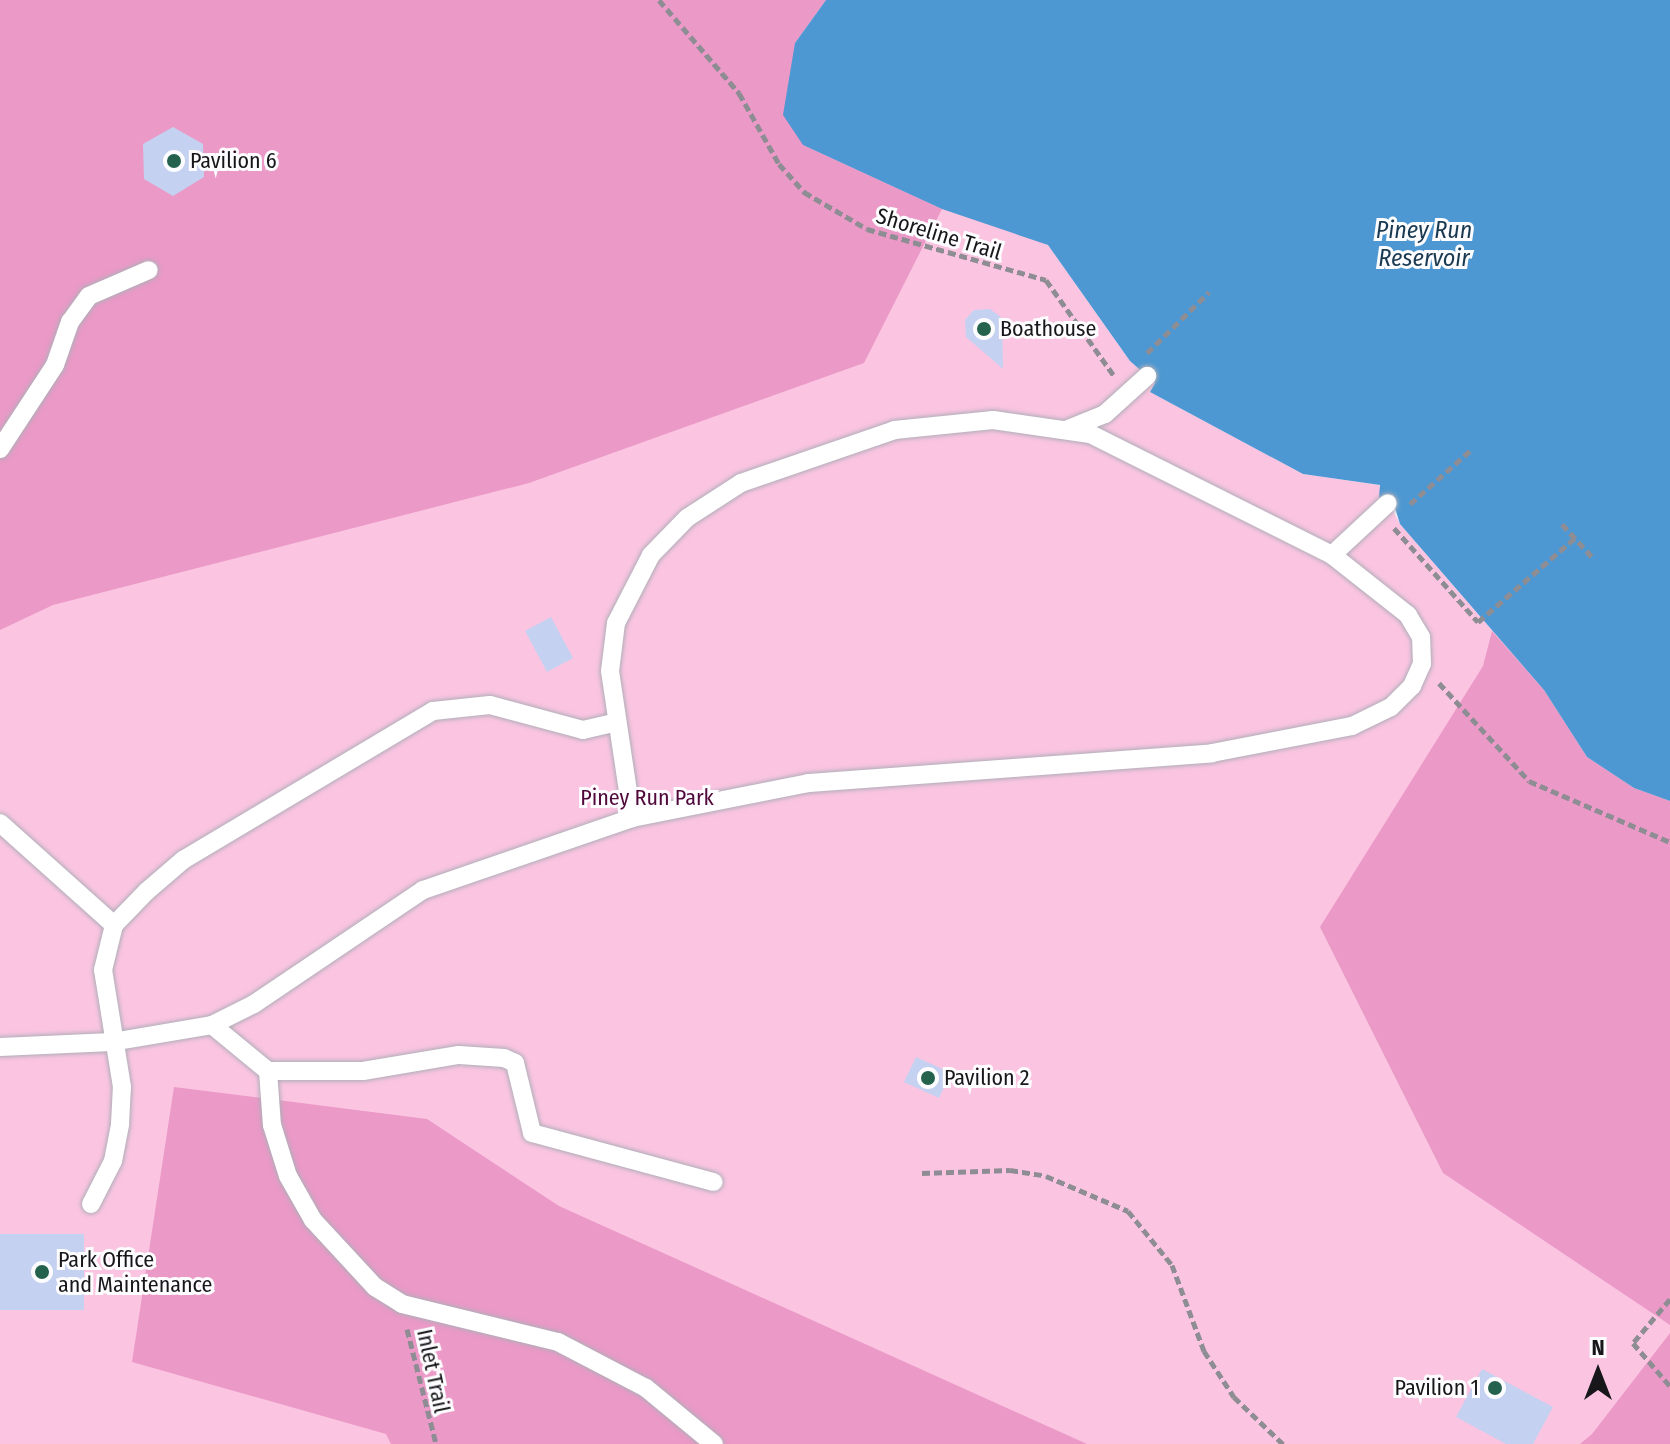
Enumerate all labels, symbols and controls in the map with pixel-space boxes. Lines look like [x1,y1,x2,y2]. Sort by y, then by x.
place label: Pavilion 6 [190,148,277,174]
marker: Pavilion 6 [165,152,183,170]
street label: Shoreline Trail [873,202,1005,266]
water label: Piney Run Reservoir [1376,217,1472,273]
place label: Boathouse [1000,316,1096,342]
marker: Boathouse [975,320,993,338]
park label: Piney Run Park [580,785,714,811]
place label: Pavilion 2 [944,1065,1030,1091]
marker: Pavilion 2 [919,1069,937,1087]
place label: Park Office and Maintenance [58,1246,212,1298]
marker: Park Office and Maintenance [33,1263,51,1281]
street label: Inlet Trail [411,1327,455,1415]
north arrow [1558,1332,1638,1412]
text: N [1591,1334,1605,1361]
place label: Pavilion 1 [1395,1375,1479,1401]
marker: Pavilion 1 [1486,1379,1504,1397]

